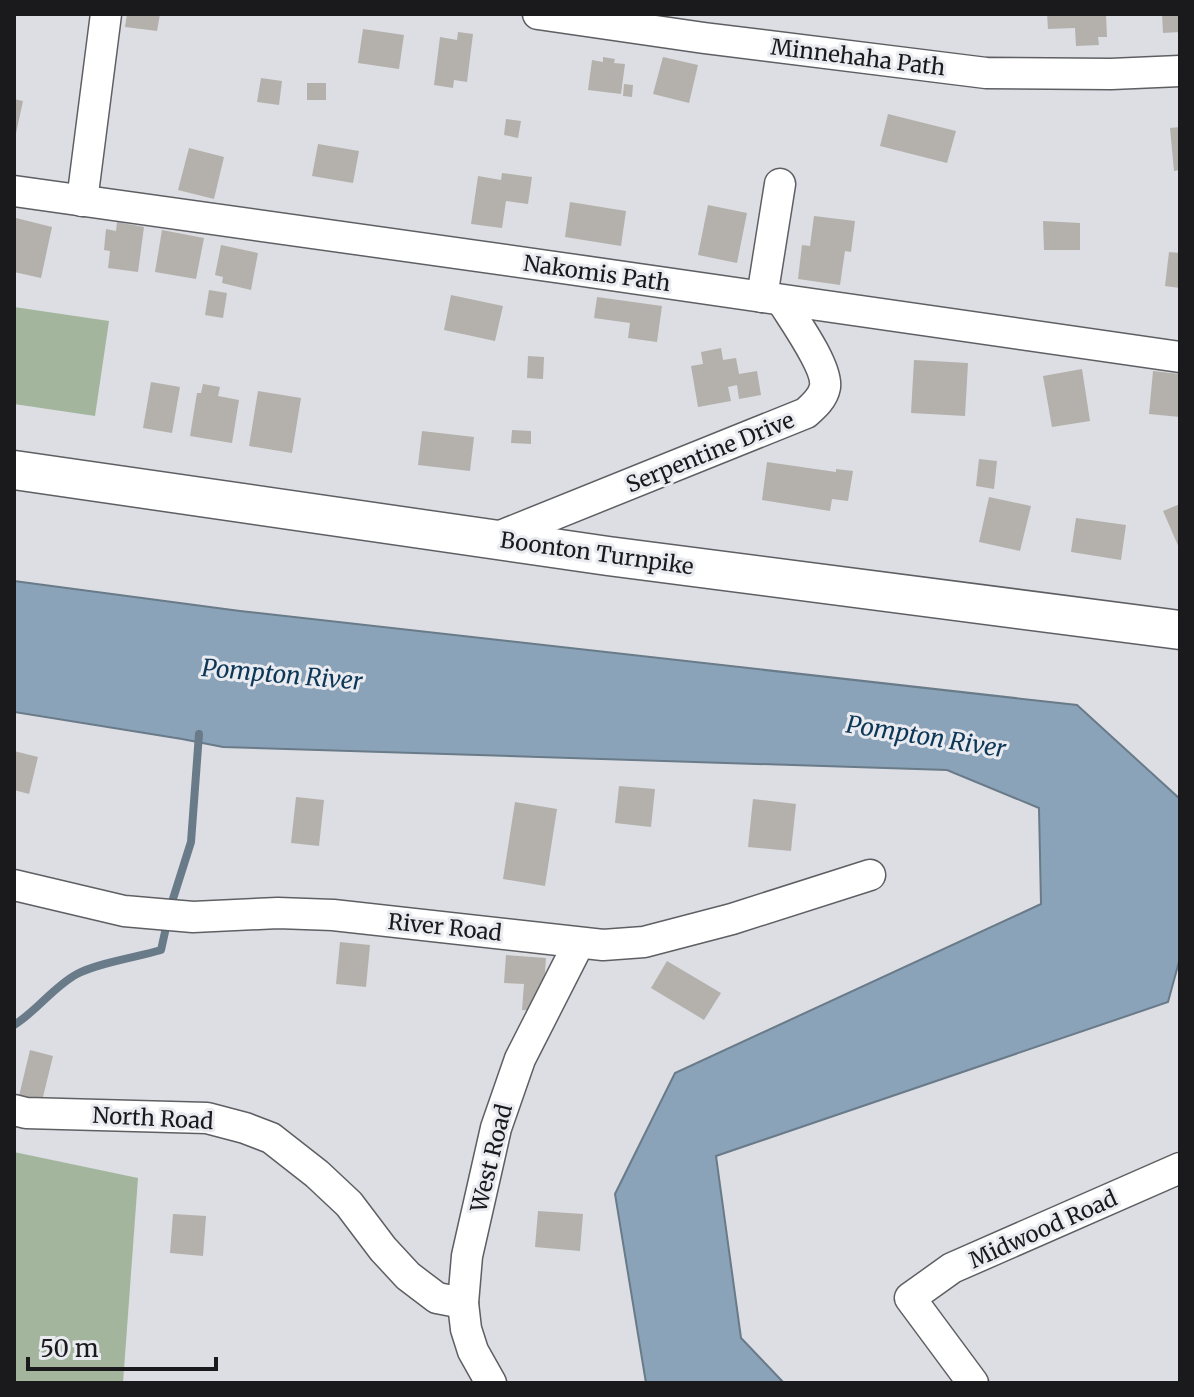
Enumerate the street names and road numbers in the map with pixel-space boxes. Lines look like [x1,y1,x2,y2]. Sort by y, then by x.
street label: Minnehaha Path [769,32,947,82]
street label: Nakomis Path [522,249,673,297]
street label: Serpentine Drive [622,406,798,498]
street label: Boonton Turnpike [498,526,696,580]
street label: River Road [387,907,503,947]
street label: North Road [92,1101,214,1135]
street label: West Road [464,1101,518,1216]
street label: Midwood Road [965,1184,1121,1274]

